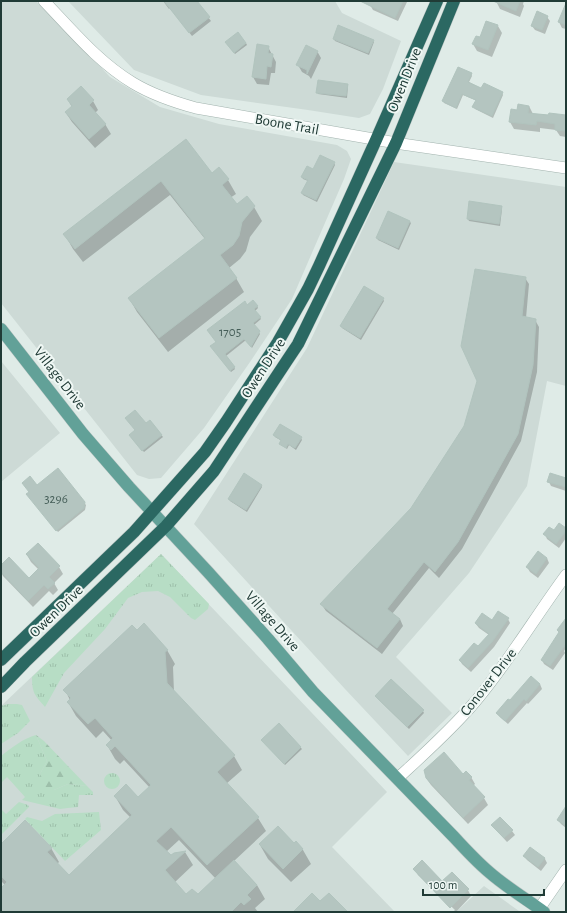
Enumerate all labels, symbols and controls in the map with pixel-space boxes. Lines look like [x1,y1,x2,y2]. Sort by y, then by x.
street label: Owen Drive [385,46,424,114]
street label: Boone Trail [254,111,320,138]
house number: 1705 [219,326,241,339]
street label: Owen Drive [239,336,288,401]
street label: Village Drive [31,344,88,412]
house number: 3296 [44,493,68,506]
street label: Owen Drive [27,582,86,640]
street label: Village Drive [243,588,303,654]
street label: Conover Drive [457,646,519,719]
scale bar [423,871,544,897]
text: 100 m [429,879,457,891]

